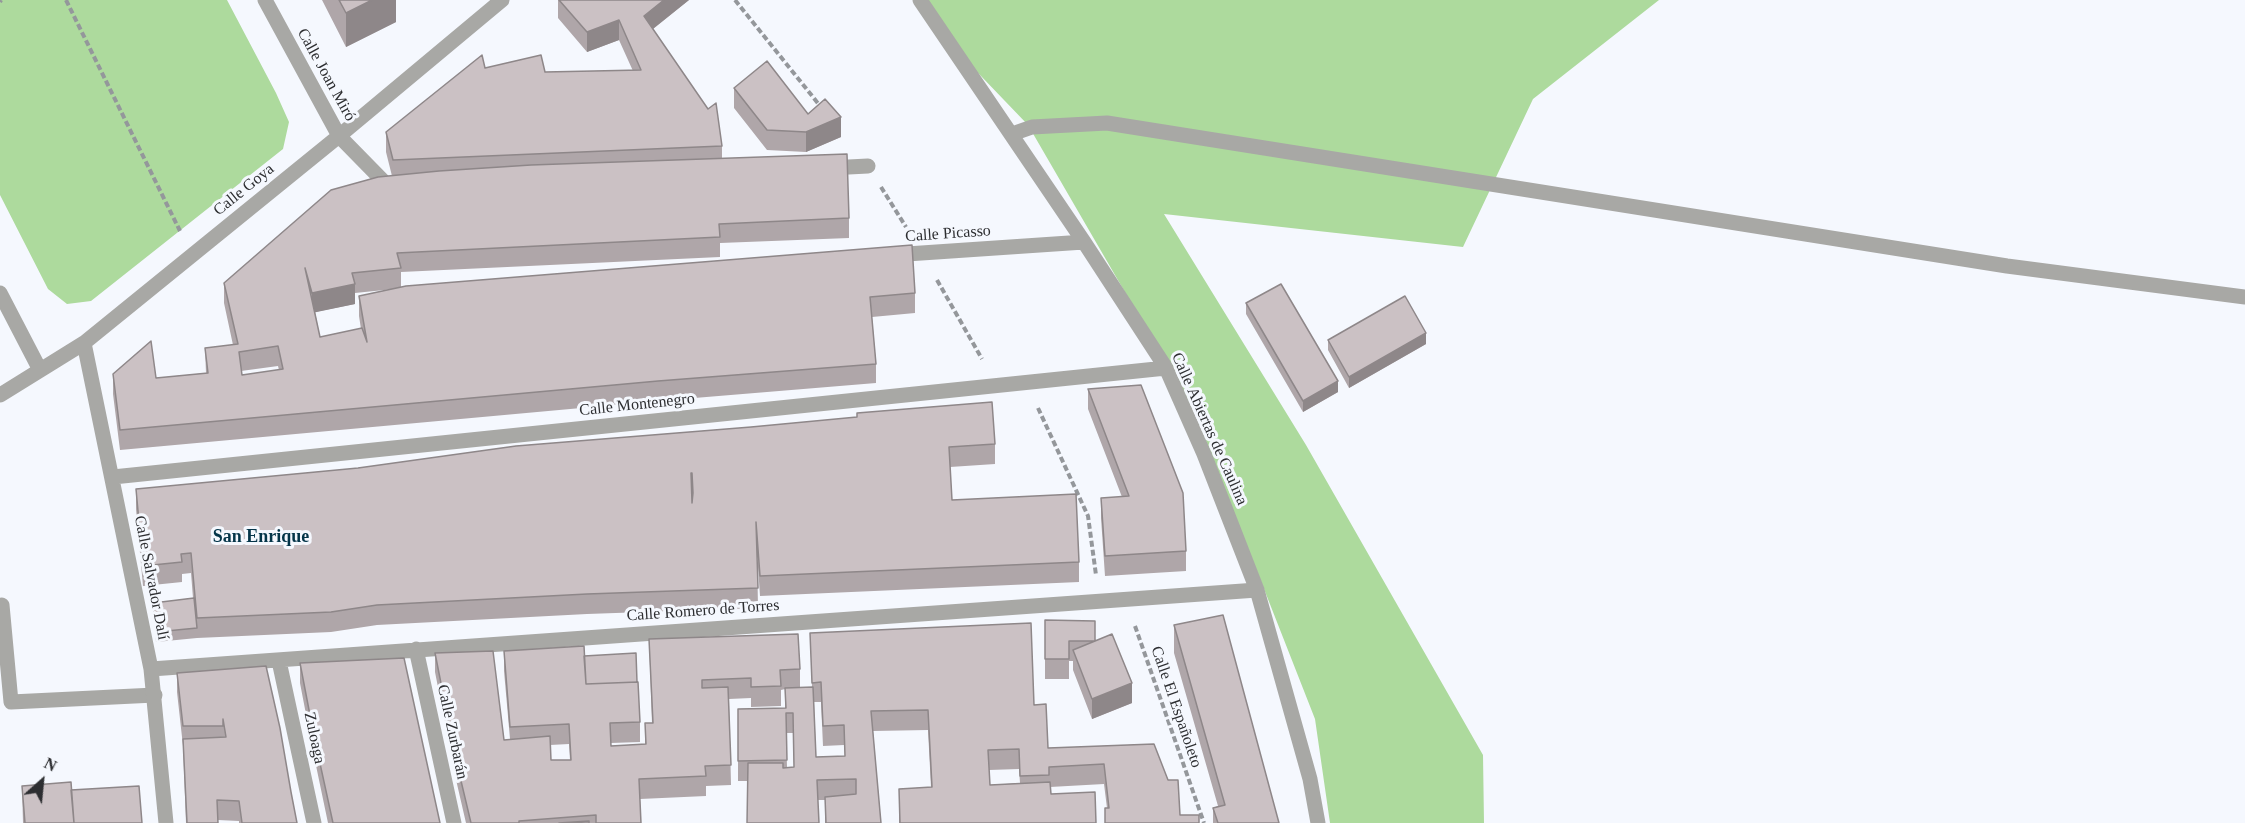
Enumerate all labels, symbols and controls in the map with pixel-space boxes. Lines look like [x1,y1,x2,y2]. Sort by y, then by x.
street label: Calle Joan Miró [293,25,359,125]
street label: Calle Goya [210,160,278,220]
street label: Calle Picasso [905,221,991,247]
street label: Calle Abiertas de Caulina [1167,350,1251,508]
street label: Calle Montenegro [578,389,696,421]
street label: Calle Salvador Dalí [130,514,172,642]
district label: San Enrique [213,526,309,548]
street label: Calle Romero de Torres [626,596,780,626]
street label: Calle El Españoleto [1146,644,1206,770]
street label: Calle Zurbarán [433,683,471,781]
street label: Zuloaga [299,710,329,766]
north arrow [12,751,72,811]
text: N [41,754,59,775]

